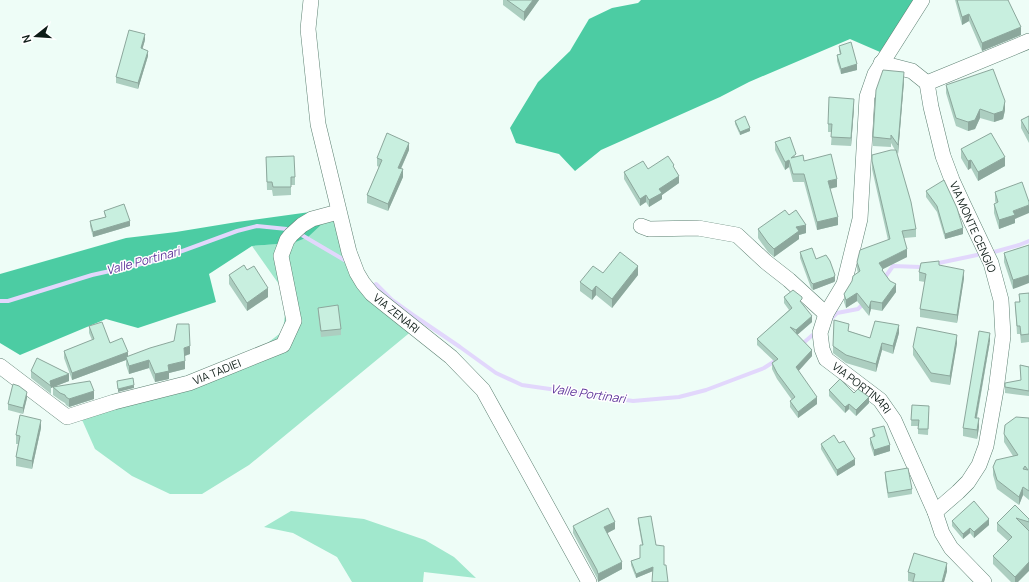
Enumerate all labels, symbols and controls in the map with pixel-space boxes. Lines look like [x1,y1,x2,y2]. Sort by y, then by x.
north arrow [16,16,56,56]
text: N [18,33,34,45]
street label: VIA MONTE CENGIO [947,179,1000,275]
water label: Valle Portinari [104,242,184,279]
street label: VIA ZENARI [370,290,423,336]
street label: VIA TADIEI [190,355,243,388]
street label: VIA PORTINARI [829,358,895,416]
water label: Valle Portinari [549,380,629,407]

